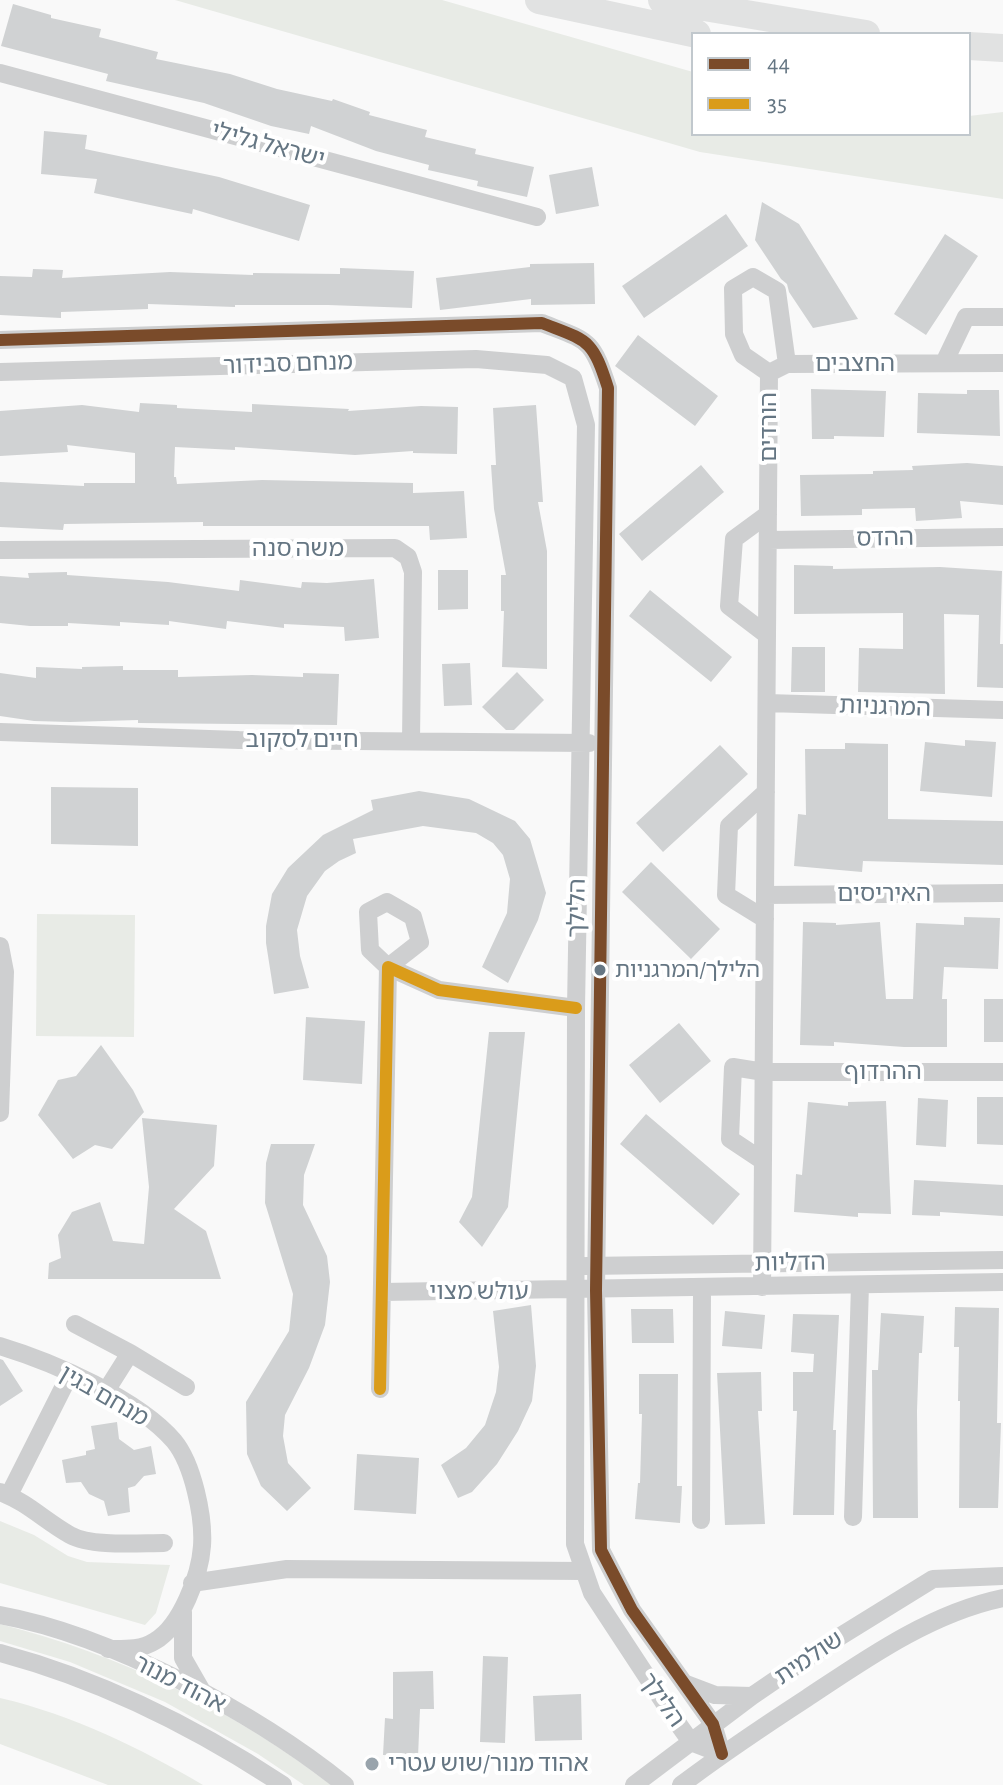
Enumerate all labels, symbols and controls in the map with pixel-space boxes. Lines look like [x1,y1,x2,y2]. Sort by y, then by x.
legend [691,32,971,136]
text: 44 [767,52,790,76]
text: 35 [767,92,787,116]
street label: ישראל גלילי [208,116,328,174]
street label: מנחם סבידור [223,347,353,381]
street label: החצבים [815,350,895,378]
street label: הורדים [755,392,783,462]
street label: ההדס [856,523,914,553]
street label: משה סנה [252,535,344,563]
street label: המרגניות [839,691,931,723]
street label: חיים לסקוב [245,726,359,754]
street label: הלילך [562,878,592,938]
street label: האיריסים [837,880,931,908]
place label: הלילך/המרגניות [615,957,760,983]
marker: הלילך/המרגניות [592,962,608,978]
street label: ההרדוף [844,1058,922,1086]
street label: הדליות [754,1248,826,1278]
street label: עולש מצוי [429,1278,529,1306]
street label: מנחם בגין [54,1359,154,1433]
street label: שולמית [769,1625,849,1691]
street label: אהוד מנור [129,1649,231,1719]
street label: הלילך [633,1667,691,1733]
place label: אהוד מנור/שוש עטרי [388,1750,589,1778]
marker: אהוד מנור/שוש עטרי [363,1755,381,1773]

